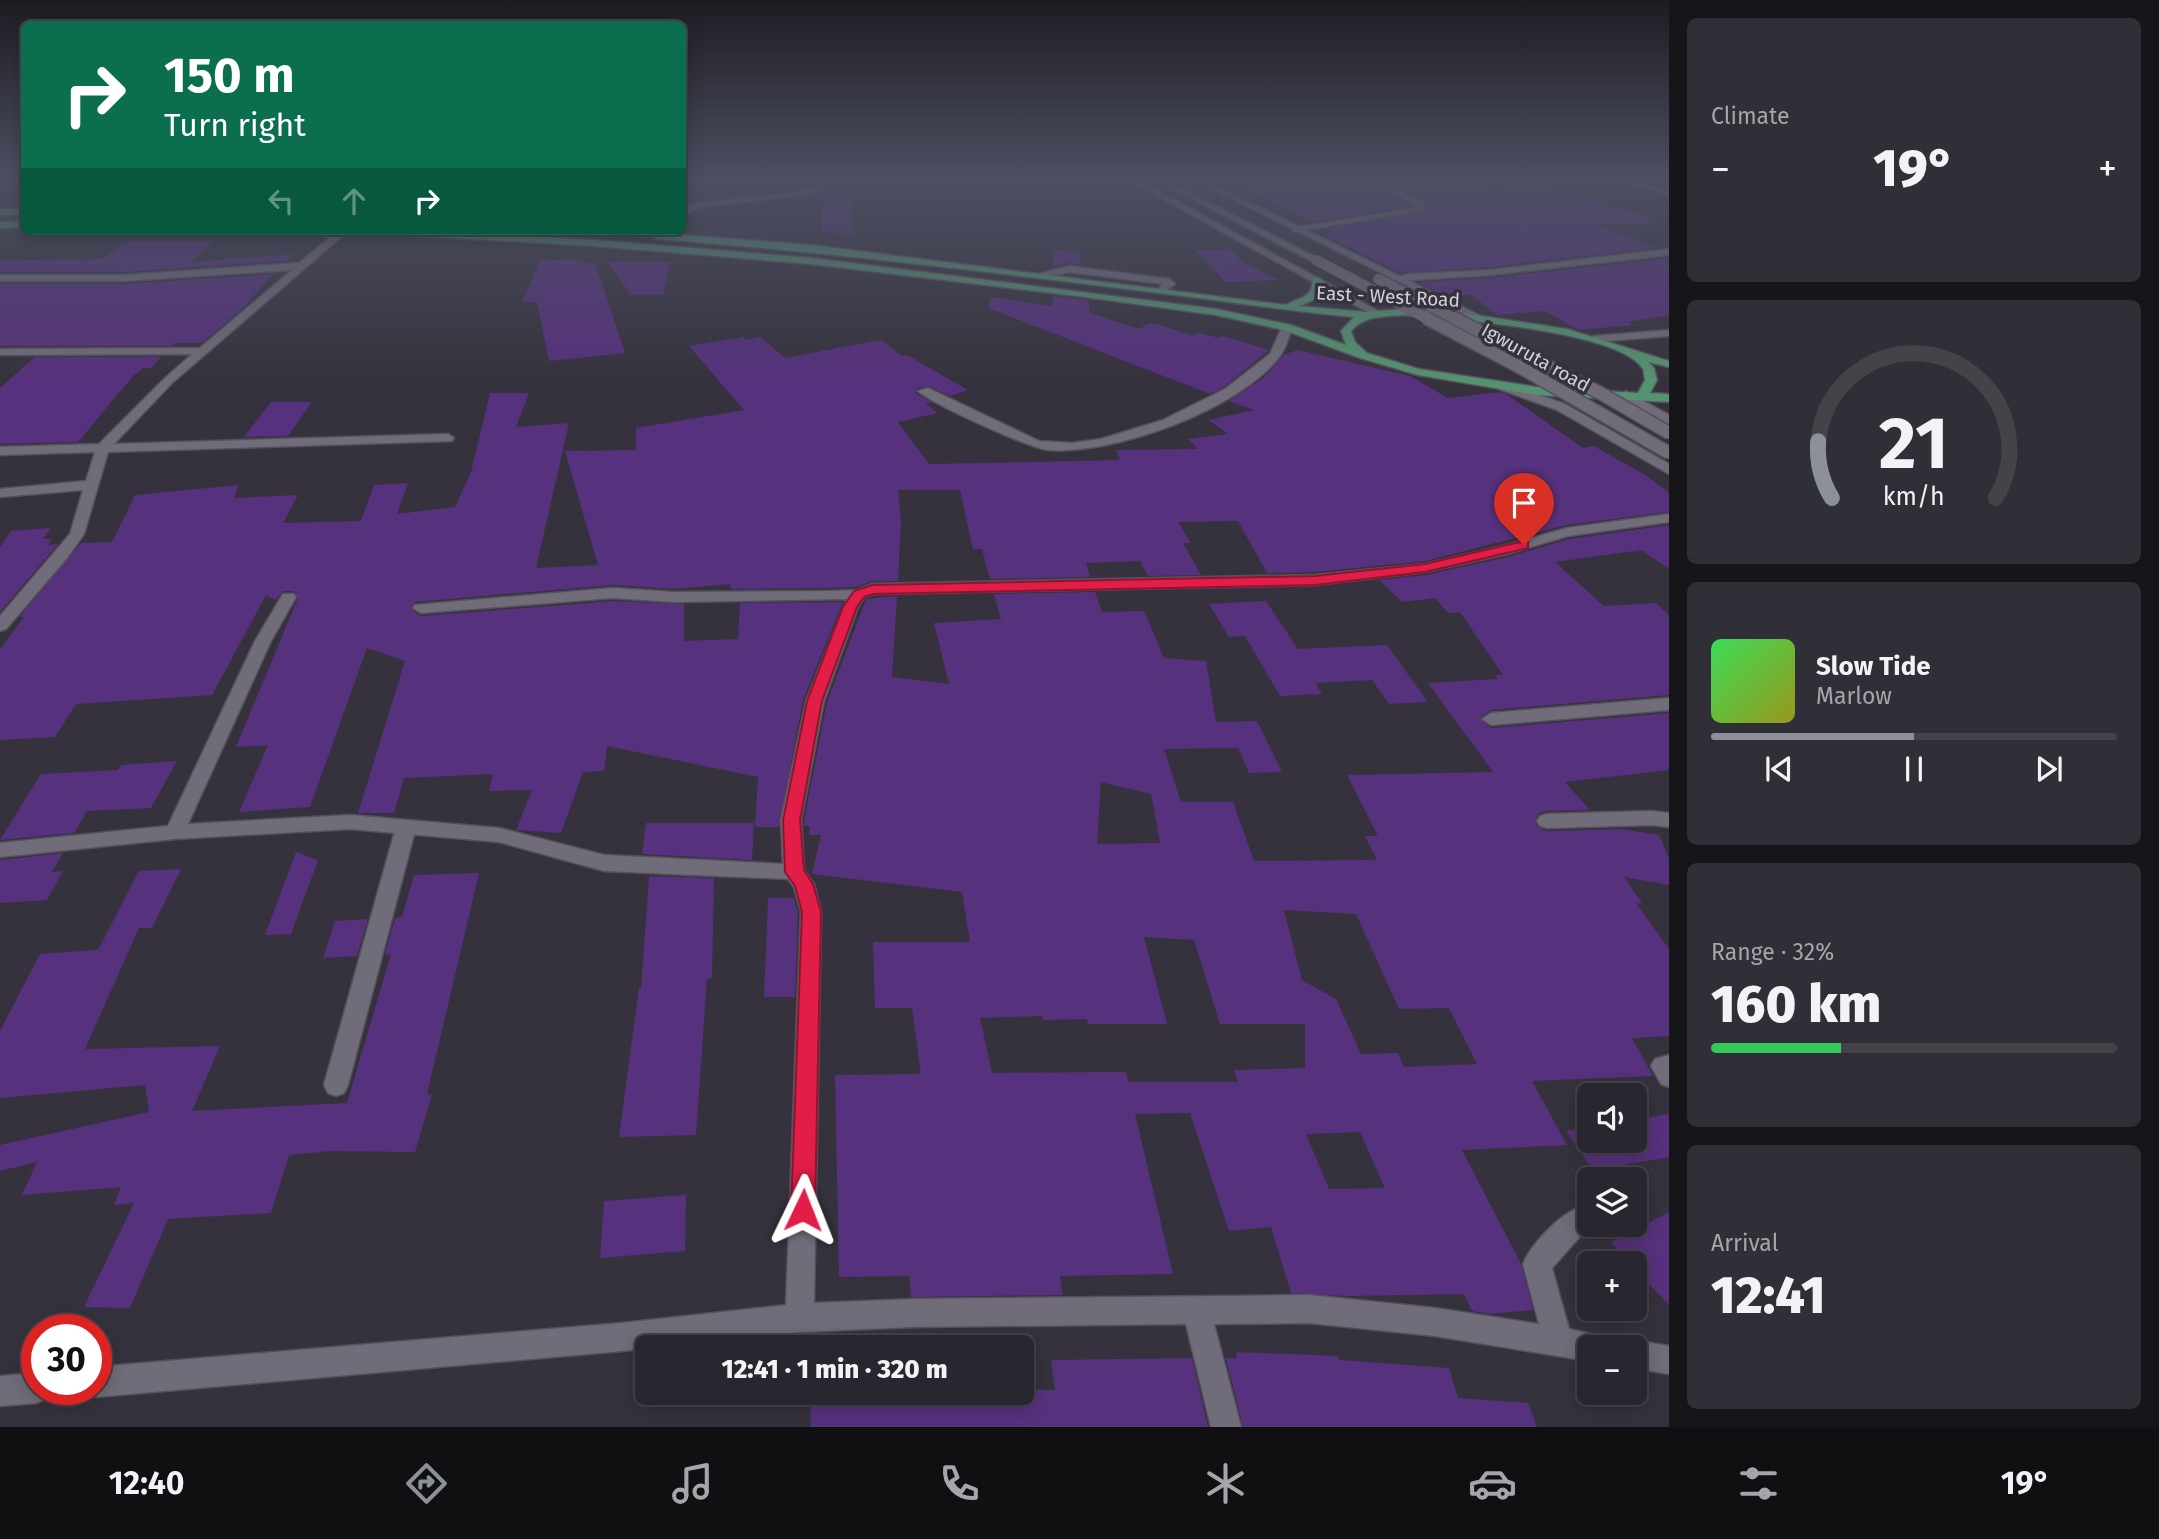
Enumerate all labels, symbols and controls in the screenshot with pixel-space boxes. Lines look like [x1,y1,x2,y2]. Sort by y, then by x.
text: 150 m [164,46,295,105]
icon: right [49,49,140,140]
text: Climate [1711,102,1790,130]
text: Turn right [164,106,306,144]
text: 19° [1873,137,1955,200]
text: − [1711,146,1730,192]
text: + [2098,146,2117,192]
icon: left [262,182,300,220]
icon: ahead [335,182,373,220]
icon: right [408,182,446,220]
street label: East - West Road [1315,281,1460,312]
street label: Igwuruta road [1478,318,1594,397]
text: 21 [1879,400,1949,487]
pin [1494,473,1554,545]
text: km/h [1883,481,1945,511]
icon: arrive [1505,484,1543,522]
text: Slow Tide [1816,651,1931,682]
text: Marlow [1816,682,1892,710]
icon: previous [1760,750,1798,788]
icon: pause [1895,750,1933,788]
icon: next [2030,750,2068,788]
text: Range · 32% [1711,938,1834,966]
text: 160 km [1711,973,1881,1036]
map controls [1577,1083,1647,1405]
button: sound [1577,1083,1647,1153]
button: layers [1577,1167,1647,1237]
position arrow [766,1173,840,1247]
text: Arrival [1711,1229,1778,1257]
button: + [1577,1251,1647,1321]
text: 12:41 [1711,1264,1826,1327]
speed limit sign: 30 [21,1314,112,1405]
button: − [1577,1335,1647,1405]
text: 12:41 · 1 min · 320 m [721,1354,948,1385]
icon: directions [402,1459,451,1508]
icon: music [668,1459,717,1508]
icon: phone [935,1459,984,1508]
icon: climate [1201,1459,1250,1508]
icon: car [1468,1459,1517,1508]
icon: filters [1734,1459,1783,1508]
text: 12:40 [109,1464,184,1502]
text: 19° [2001,1464,2050,1502]

